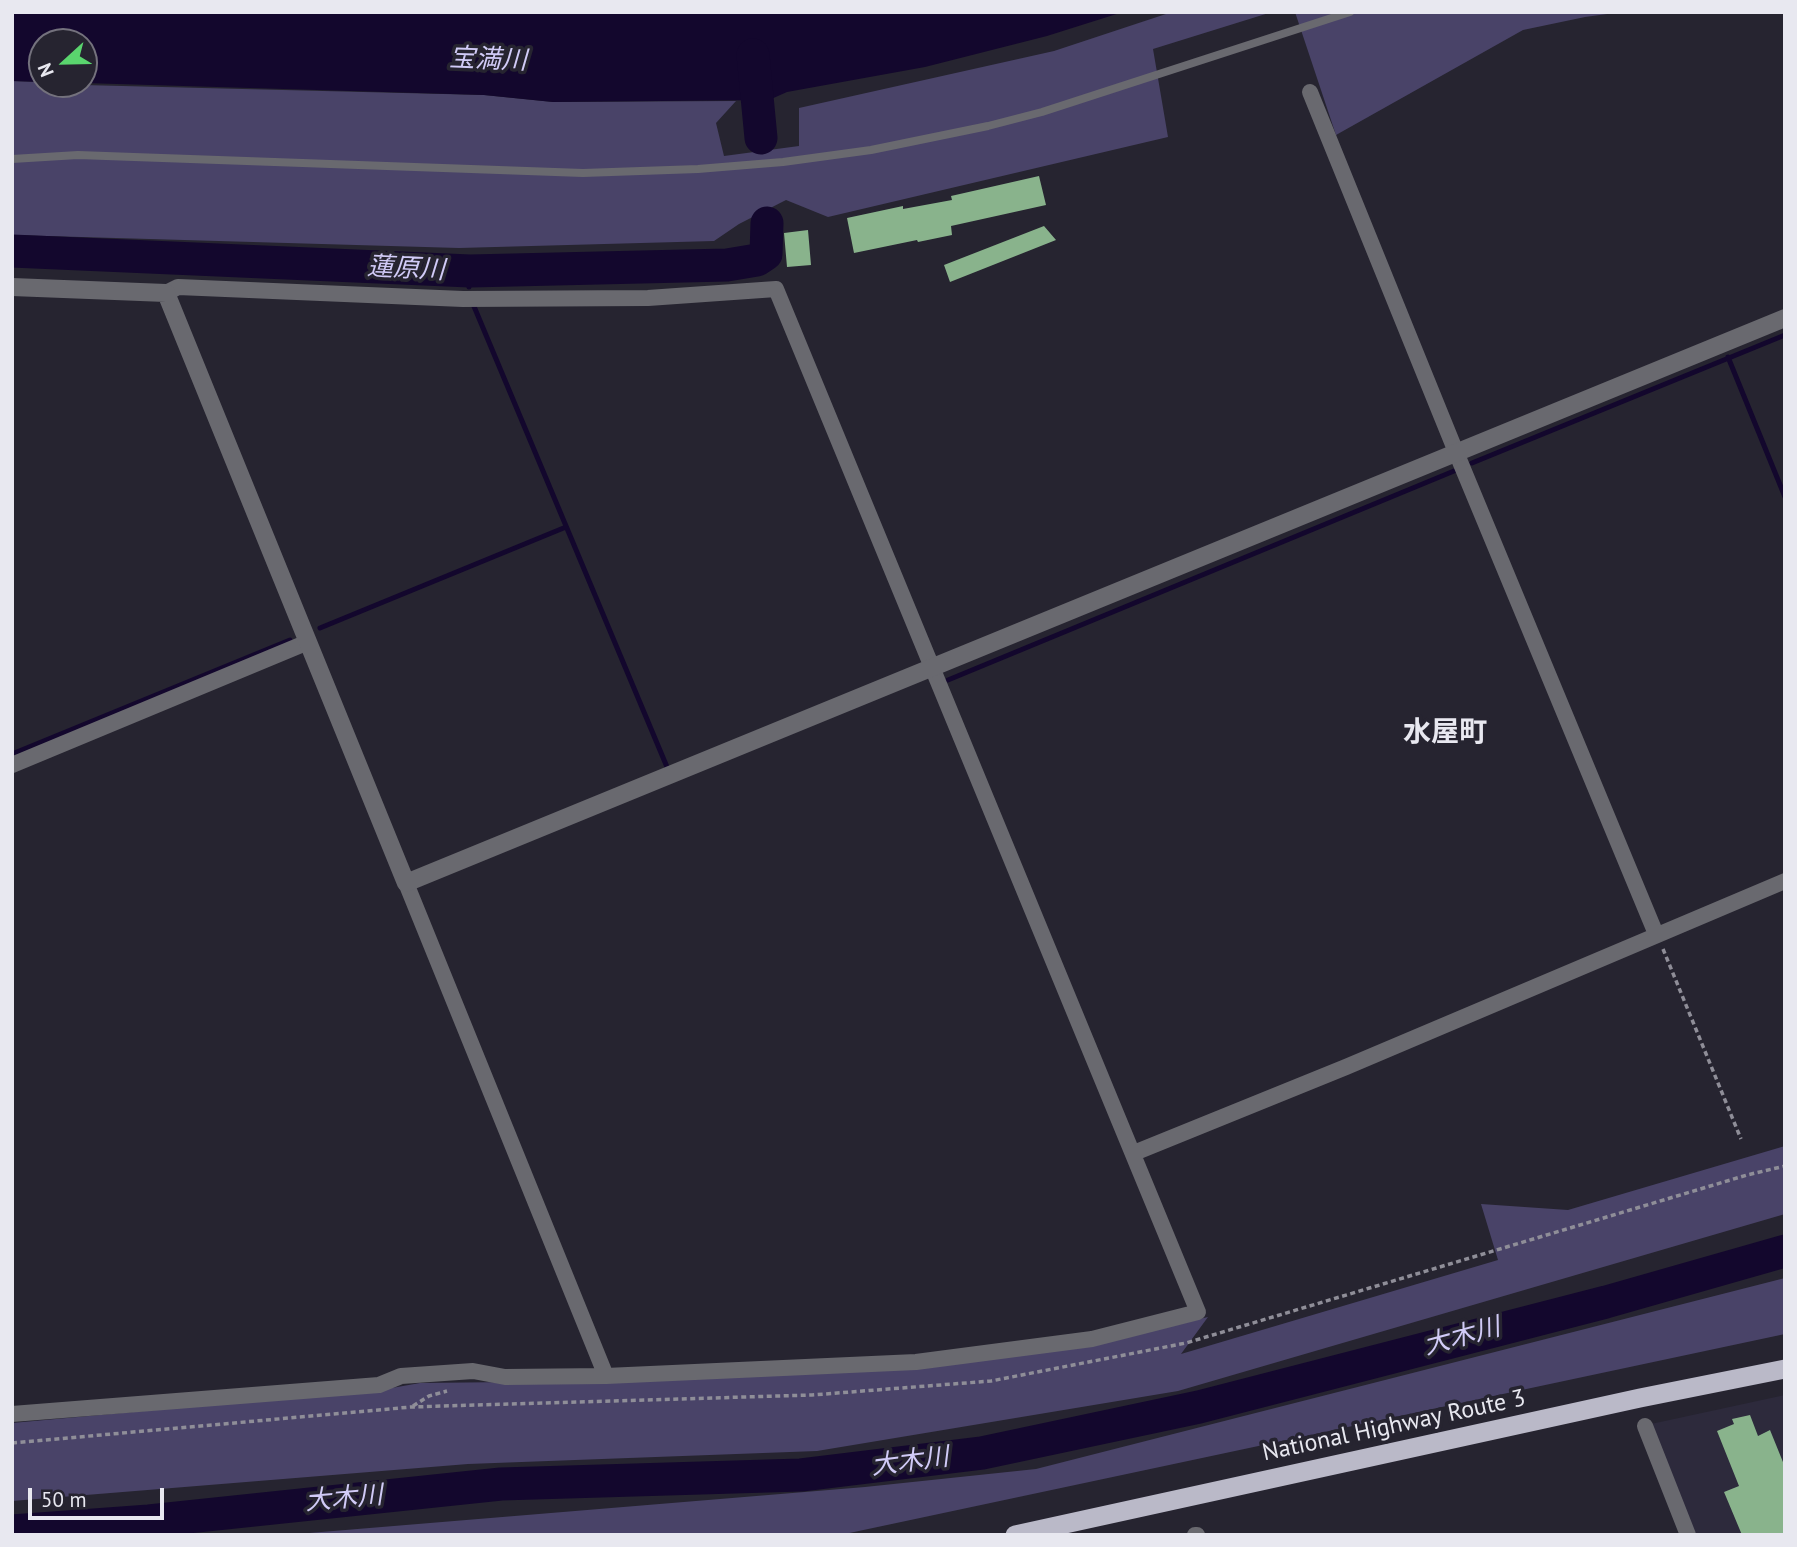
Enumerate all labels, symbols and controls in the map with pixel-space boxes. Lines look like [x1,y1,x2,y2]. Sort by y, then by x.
north arrow [28,28,98,98]
water label: 宝満川 [448,43,528,77]
text: N [32,60,59,80]
water label: 蓮原川 [366,251,446,287]
district label: 水屋町 [1403,716,1487,750]
water label: 大木川 [1420,1312,1504,1362]
street label: National Highway Route 3 [1260,1384,1528,1468]
water label: 大木川 [869,1442,951,1482]
scale bar [32,1474,168,1518]
water label: 大木川 [304,1480,384,1518]
text: 50 m [41,1486,87,1513]

